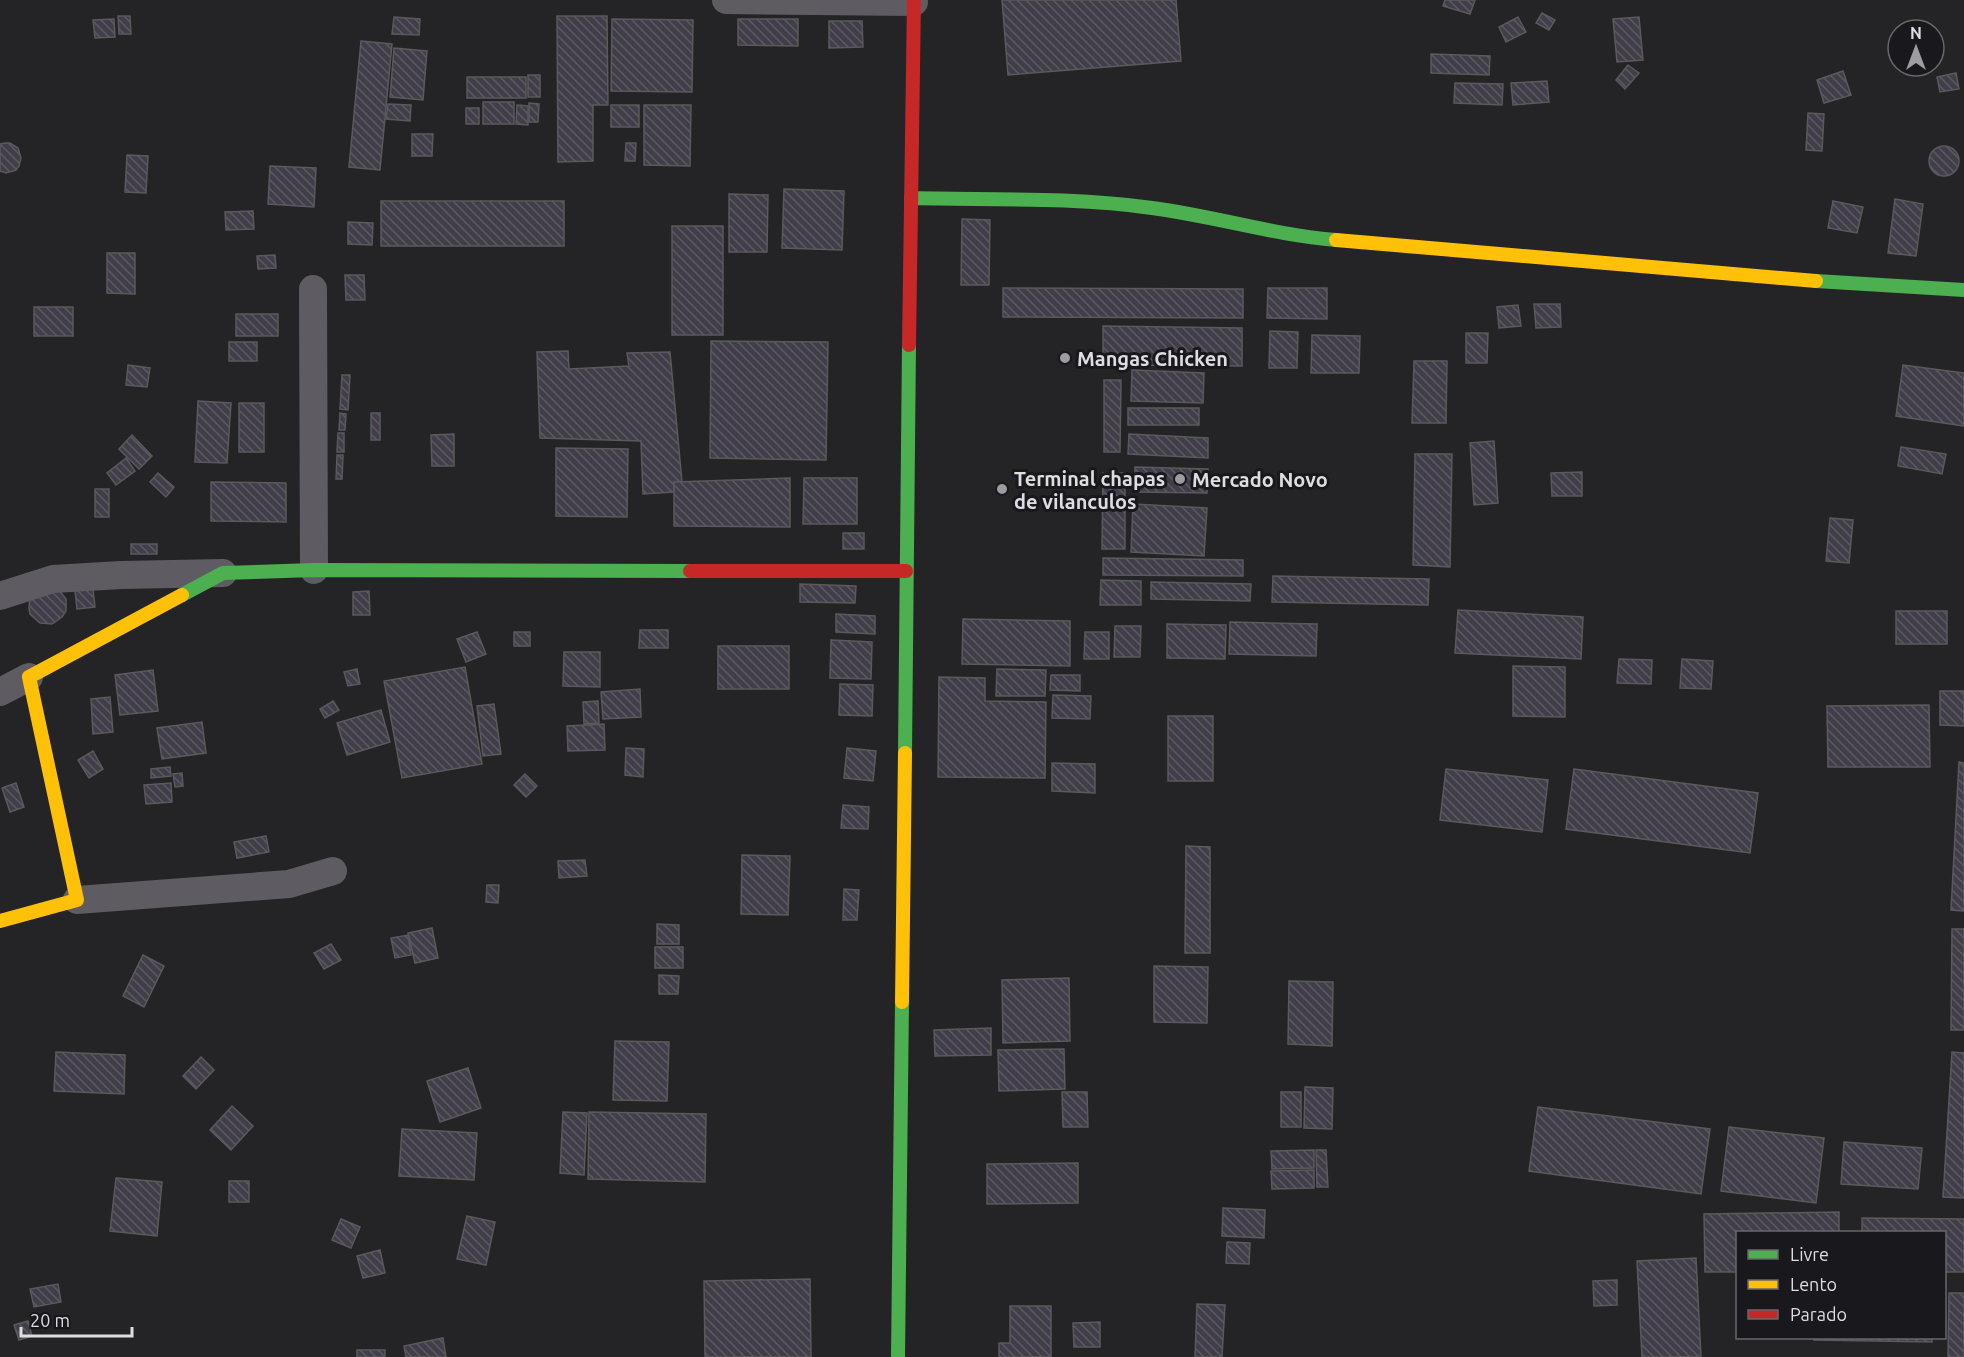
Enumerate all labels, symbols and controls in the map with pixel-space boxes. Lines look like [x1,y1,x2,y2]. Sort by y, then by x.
north arrow [1886,18,1946,78]
text: N [1910,24,1922,42]
place label: Mangas Chicken [1077,347,1228,370]
marker: Mangas Chicken [1058,351,1072,365]
place label: Terminal chapas de vilanculos [1014,467,1165,513]
place label: Mercado Novo [1192,468,1328,491]
marker: Mercado Novo [1173,472,1187,486]
marker: Terminal chapas de vilanculos [995,482,1009,496]
legend [1736,1231,1946,1339]
text: Livre [1790,1244,1829,1264]
text: Lento [1790,1274,1837,1294]
scale bar [21,1300,132,1338]
text: Parado [1790,1304,1847,1324]
text: 20 m [30,1310,70,1330]

